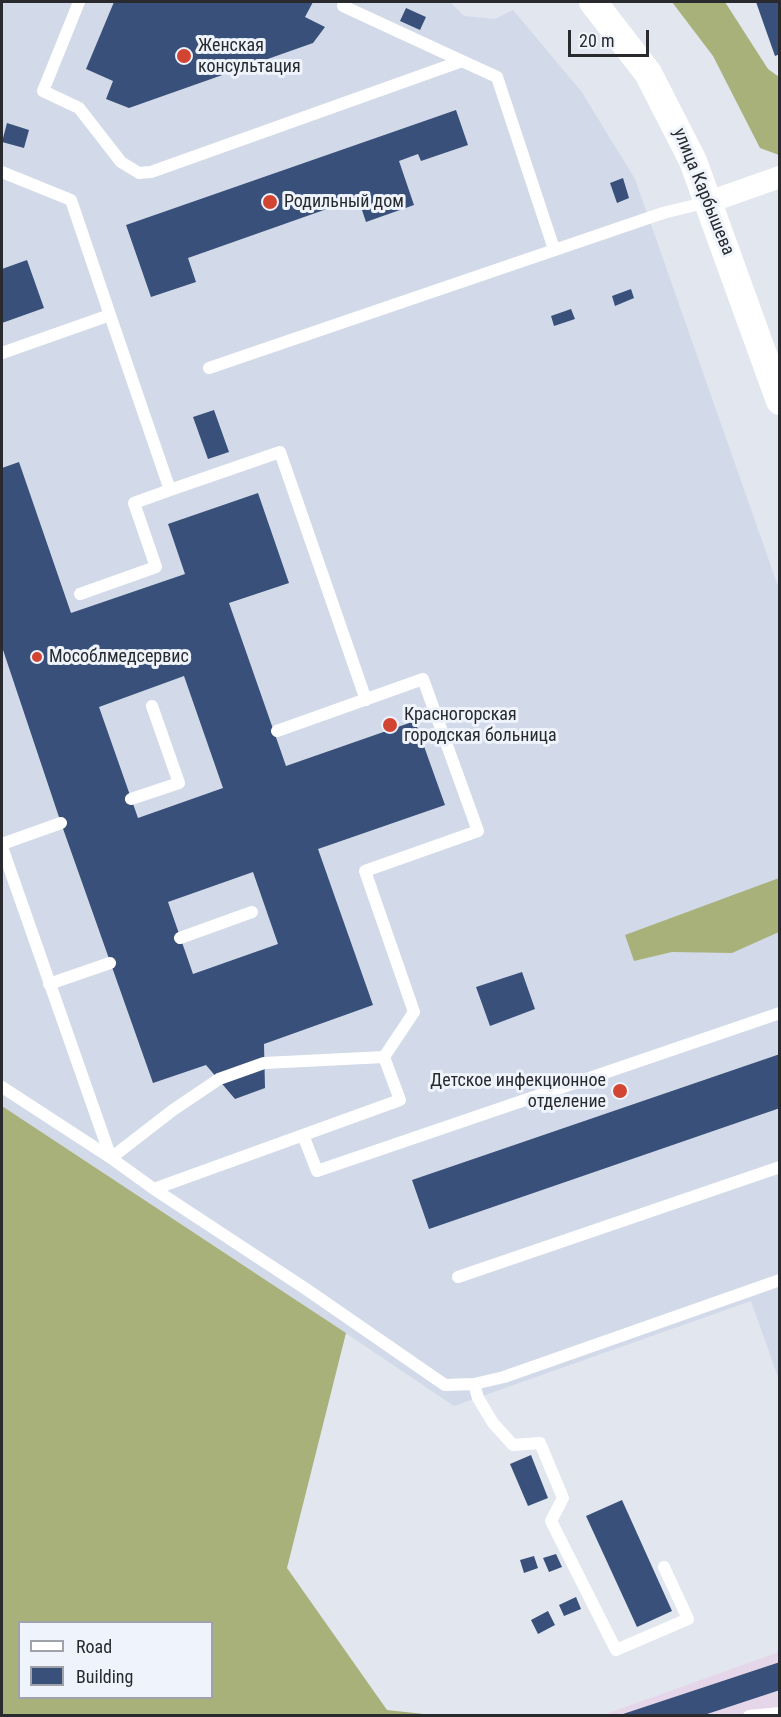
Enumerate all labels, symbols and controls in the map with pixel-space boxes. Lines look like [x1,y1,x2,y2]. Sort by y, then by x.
scale bar [571,18,652,56]
text: 20 m [579,30,614,51]
place label: Женская консультация [198,35,301,78]
marker: Женская консультация [175,47,193,65]
street label: улица Карбышева [668,125,738,259]
place label: Родильный дом [284,191,404,213]
marker: Родильный дом [261,193,279,211]
place label: Мособлмедсервис [49,646,189,668]
marker: Мособлмедсервис [30,650,44,664]
place label: Красногорская городская больница [404,704,557,746]
marker: Красногорская городская больница [381,716,399,734]
place label: Детское инфекционное отделение [430,1070,606,1112]
marker: Детское инфекционное отделение [611,1082,629,1100]
legend [18,1621,213,1699]
text: Road [76,1636,112,1657]
text: Building [76,1666,133,1687]

